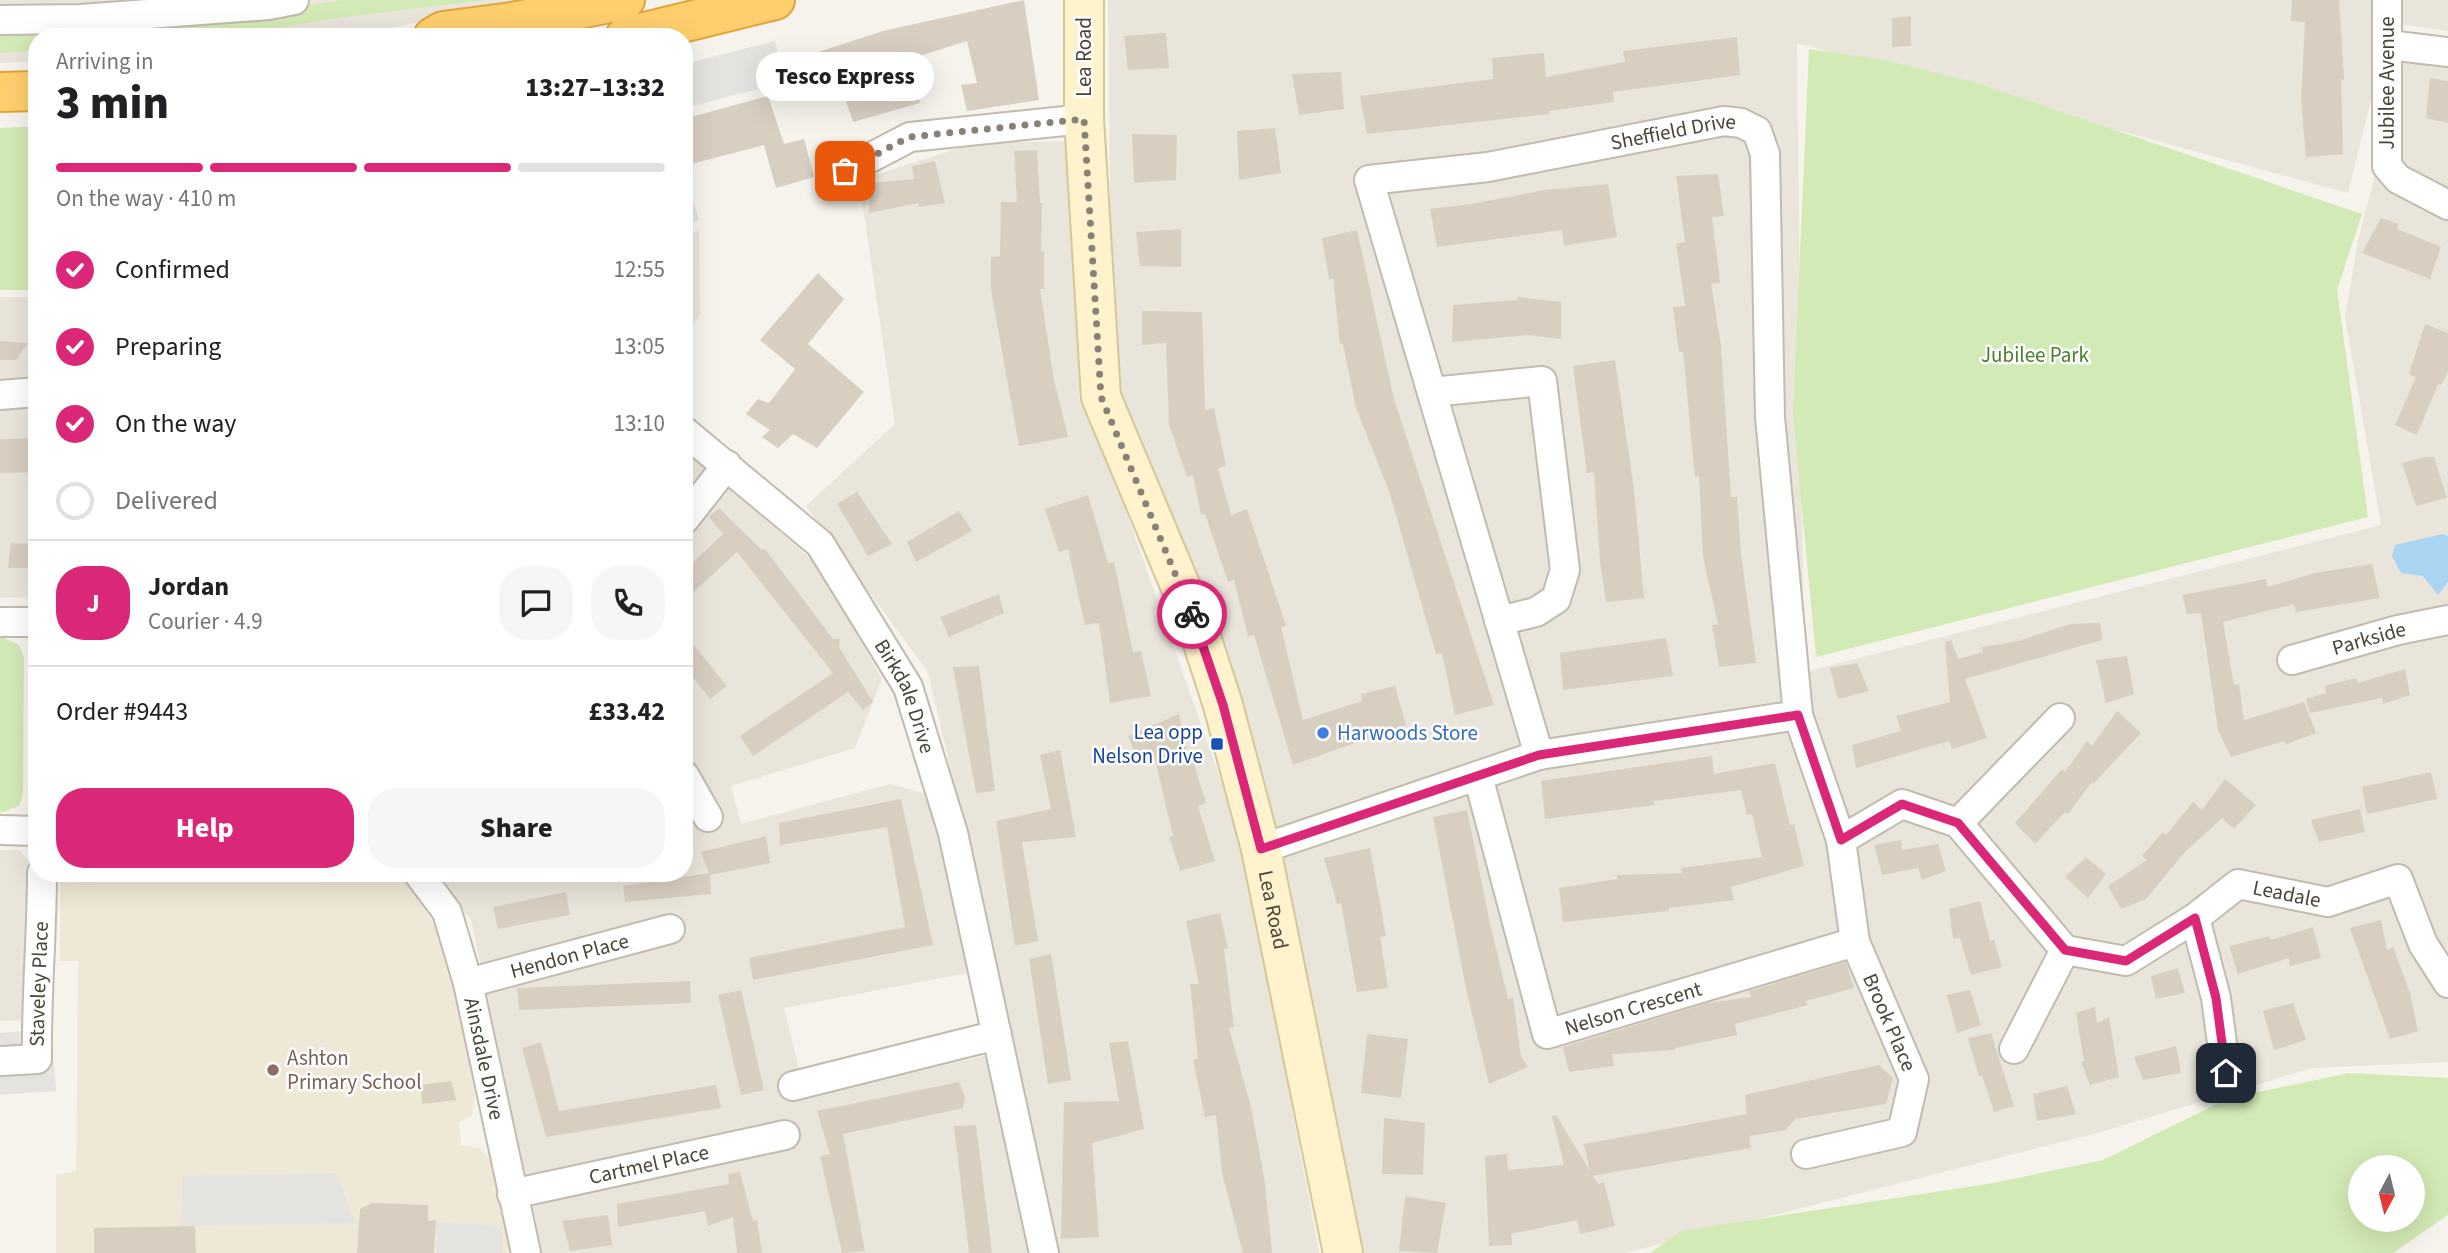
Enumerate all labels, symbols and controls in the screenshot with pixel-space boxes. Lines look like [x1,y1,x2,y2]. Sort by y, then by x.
street label: Jubilee Avenue [2372,16,2402,150]
street label: Lea Road [1069,17,1099,97]
text: Arriving in [56,45,154,78]
callout: Tesco Express [756,52,934,101]
text: Tesco Express [775,60,915,93]
text: 13:27–13:32 [525,69,665,106]
text: 3 min [56,71,169,136]
street label: Sheffield Drive [1608,106,1738,158]
pin [815,141,875,201]
icon: bag [826,152,864,190]
text: On the way · 410 m [56,182,236,215]
icon: check [56,251,94,289]
text: Confirmed [115,251,230,288]
text: 12:55 [614,253,665,286]
icon: check [56,328,94,366]
text: Preparing [115,328,221,365]
text: 13:05 [614,330,665,363]
park label: Jubilee Park [1981,340,2090,370]
icon: check [56,405,94,443]
text: On the way [115,405,236,442]
text: 13:10 [614,407,665,440]
text: Delivered [115,482,218,519]
button: chat [499,566,573,640]
button: phone [591,566,665,640]
text: Jordan [148,568,229,605]
courier [1157,579,1227,649]
text: J [86,585,100,622]
icon: bike [1173,595,1211,633]
text: Courier · 4.9 [148,605,263,638]
street label: Parkside [2329,614,2408,663]
street label: Birkdale Drive [867,633,943,757]
text: Order #9443 [56,693,188,730]
text: £33.42 [589,693,665,730]
place label: Lea opp Nelson Drive [1092,717,1203,771]
place label: Harwoods Store [1337,718,1478,748]
marker: Harwoods Store [1315,725,1331,741]
marker: Lea opp Nelson Drive [1209,736,1225,752]
button: Help [56,788,354,868]
button: Share [368,788,665,868]
street label: Lea Road [1251,868,1296,952]
street label: Leadale [2250,872,2324,915]
street label: Staveley Place [22,921,56,1047]
street label: Hendon Place [507,926,632,986]
street label: Brook Place [1855,968,1924,1076]
street label: Nelson Crescent [1561,974,1705,1043]
street label: Ainsdale Drive [456,995,512,1123]
place label: Ashton Primary School [287,1043,422,1097]
pin [2196,1043,2256,1103]
icon: home [2207,1054,2245,1092]
marker: Ashton Primary School [265,1062,281,1078]
street label: Cartmel Place [586,1137,712,1192]
north arrow [2348,1155,2426,1232]
map controls [2348,1155,2425,1232]

